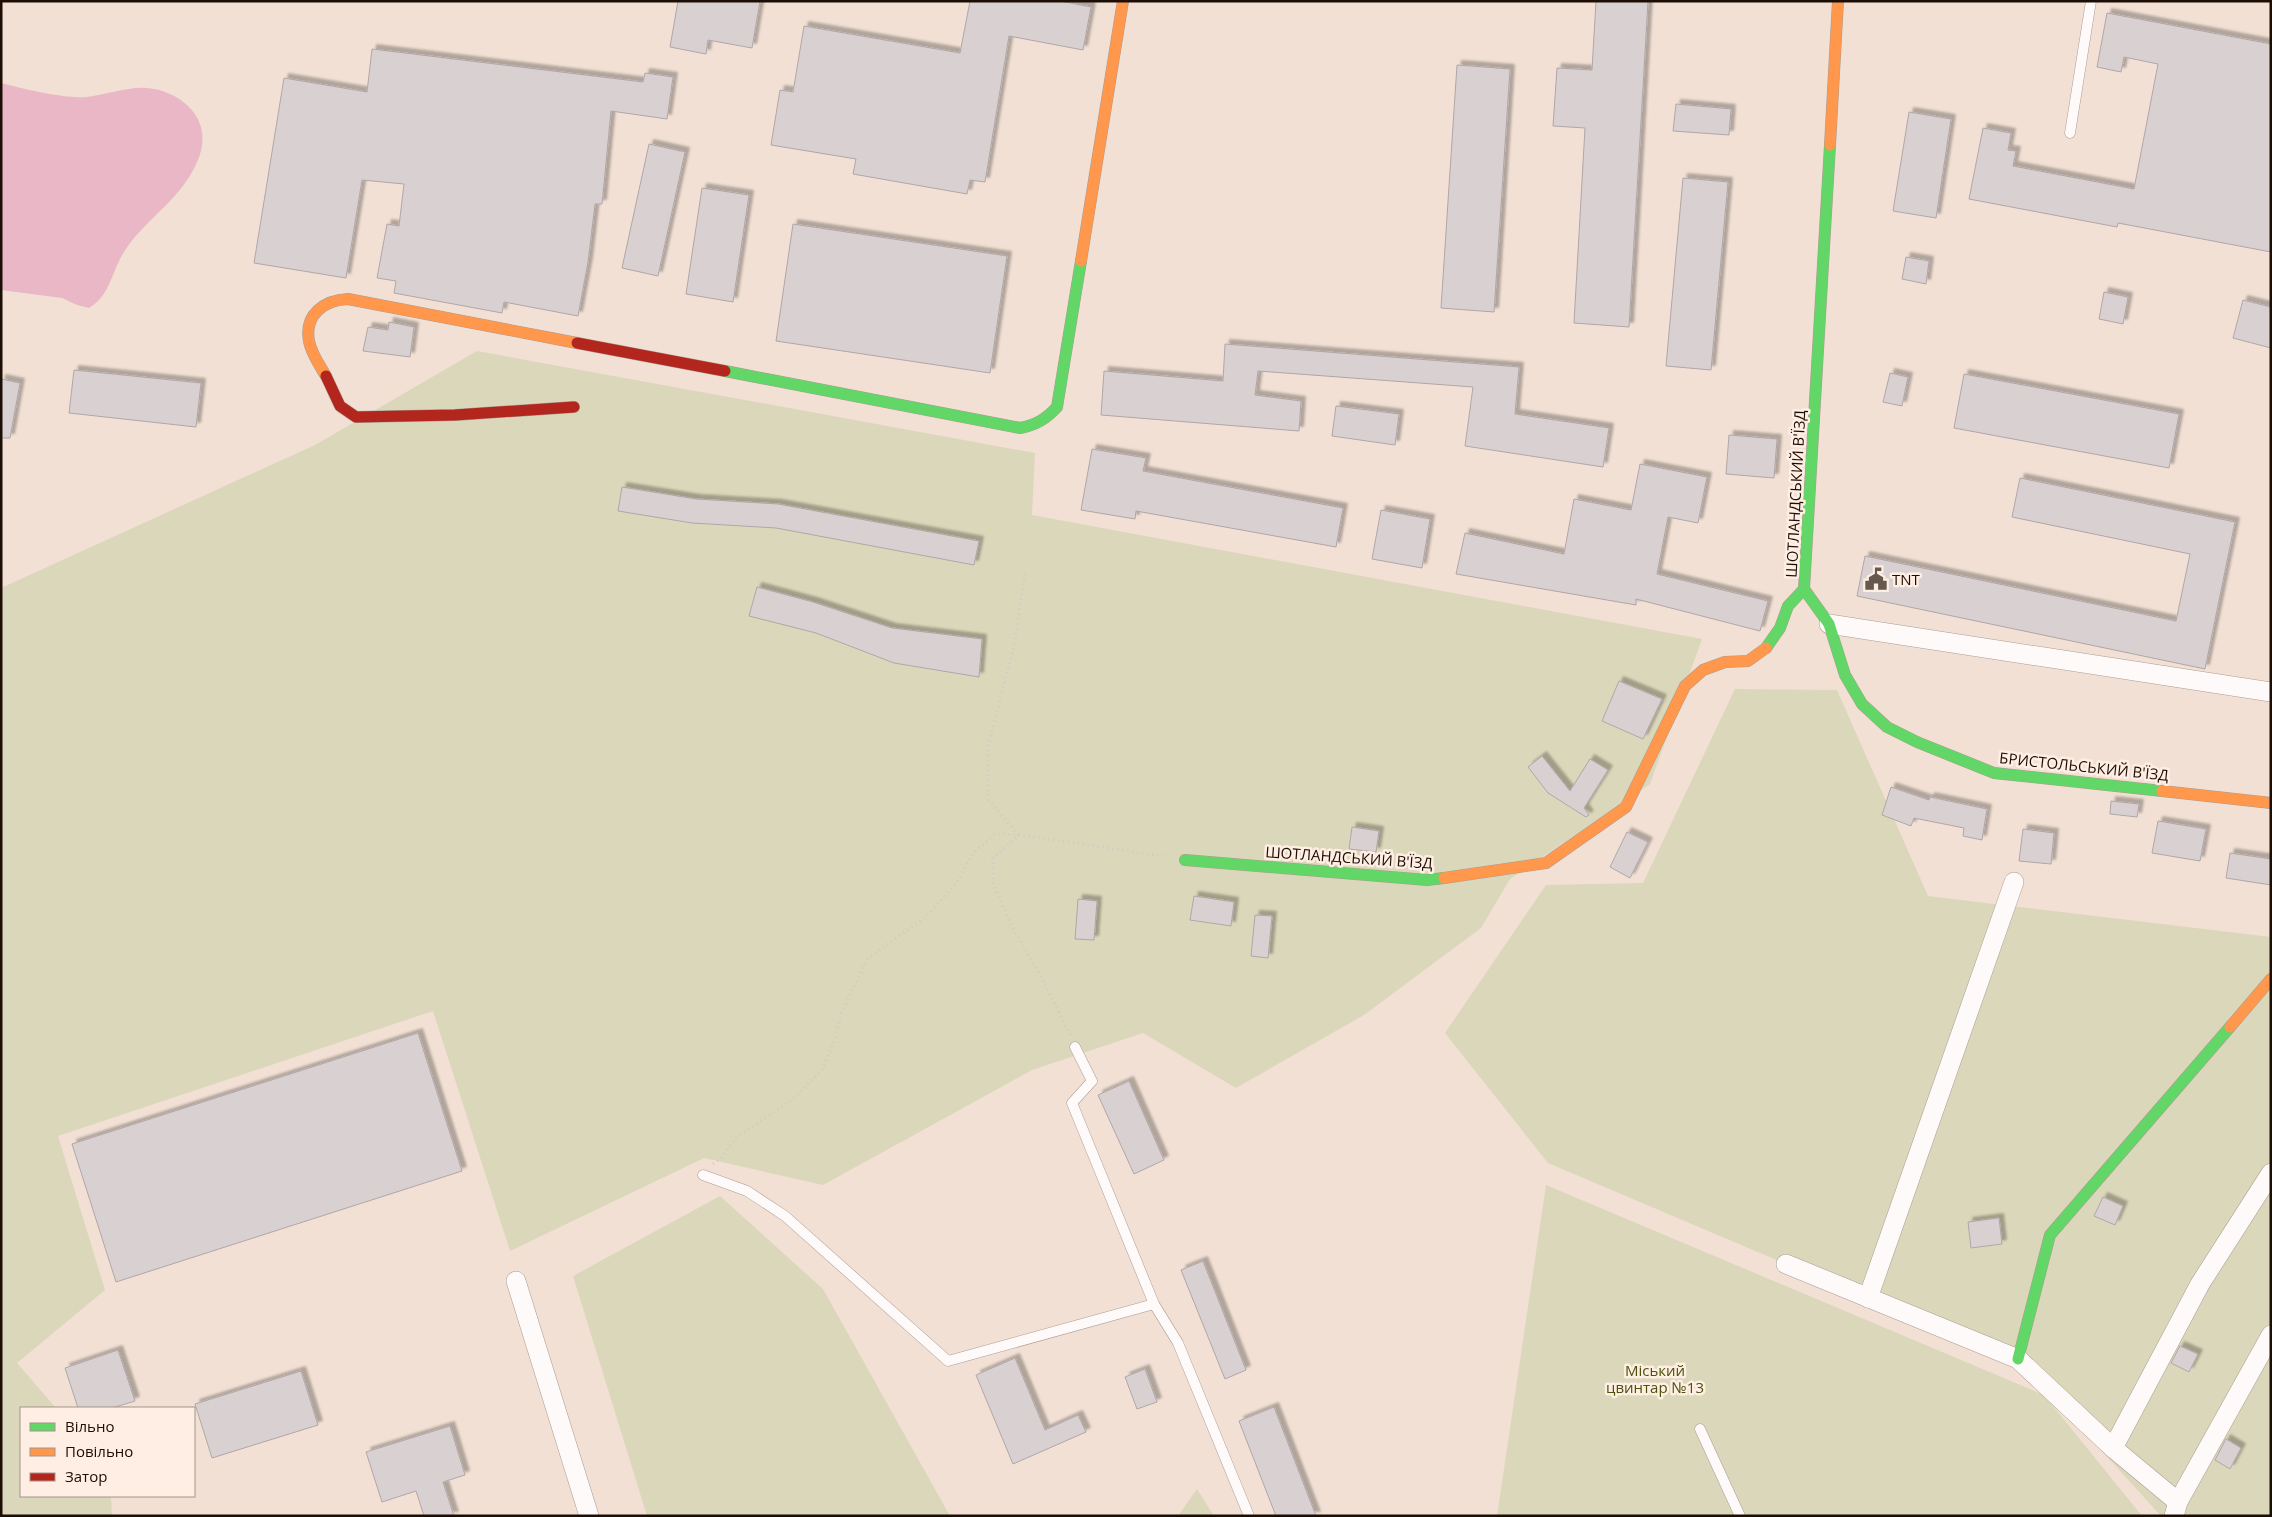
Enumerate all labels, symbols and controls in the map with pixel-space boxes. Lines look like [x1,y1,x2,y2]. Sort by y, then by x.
street label: ШОТЛАНДСЬКИЙ В'ЇЗД [1781,410,1809,578]
public building icon: TNT [1863,566,1889,592]
place label: TNT [1892,569,1921,589]
street label: БРИСТОЛЬСЬКИЙ В'ЇЗД [1998,747,2170,785]
street label: ШОТЛАНДСЬКИЙ В'ЇЗД [1265,841,1433,873]
park label: Міський цвинтар №13 [1606,1360,1704,1397]
legend [20,1407,195,1497]
text: Вільно [65,1416,114,1436]
text: Повільно [65,1441,133,1461]
text: Затор [65,1466,107,1486]

